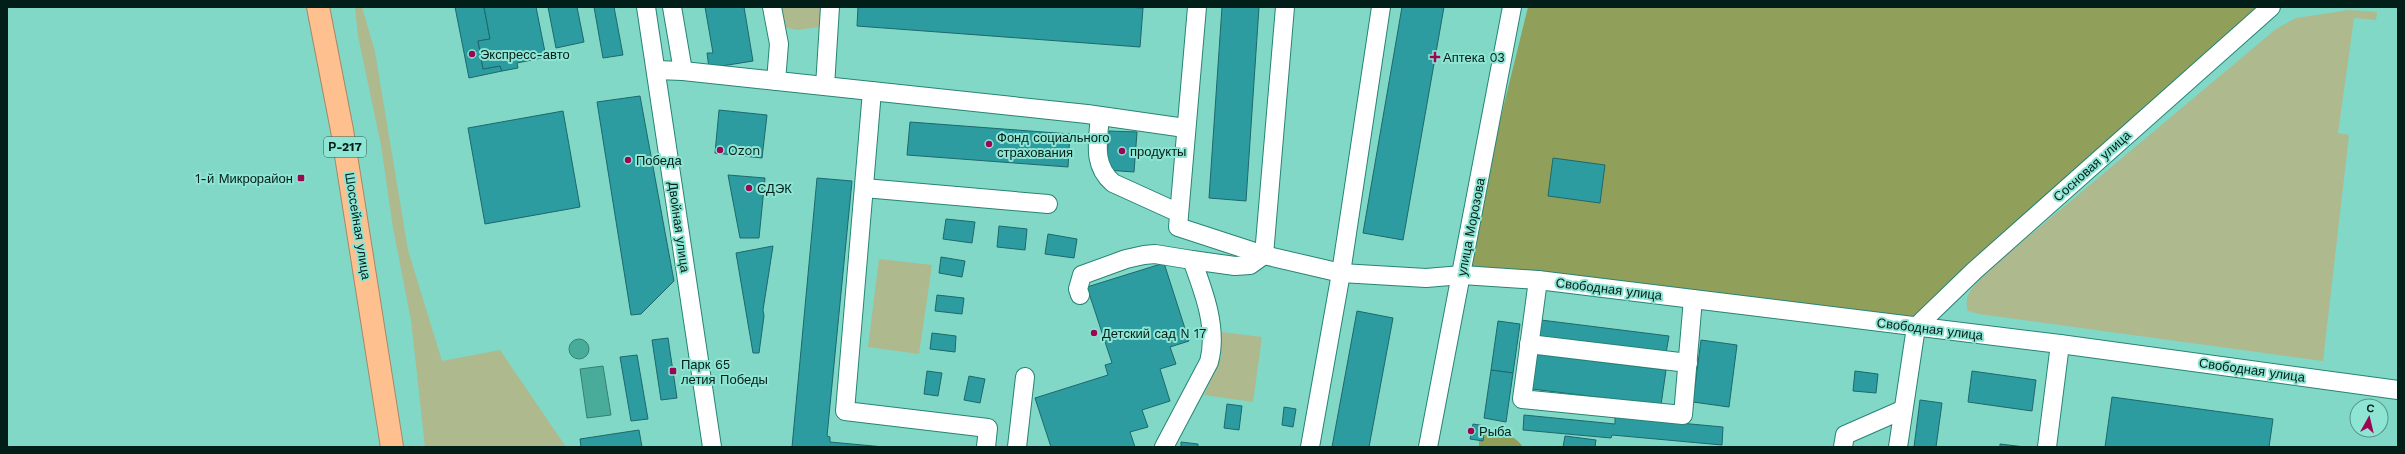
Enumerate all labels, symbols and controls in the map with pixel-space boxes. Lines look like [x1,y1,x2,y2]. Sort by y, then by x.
place label: Экспресс-авто [480,47,570,62]
marker: Экспресс-авто [467,49,477,59]
place label: Аптека 03 [1443,50,1505,65]
marker: Аптека 03 [1430,52,1440,62]
street label: Сосновая улица [2050,127,2134,205]
place label: Фонд социального страхования [997,130,1110,160]
road number: Р-217 [324,137,366,157]
marker: Фонд социального страхования [984,139,994,149]
place label: Ozon [728,143,760,158]
place label: продукты [1130,144,1186,159]
marker: Ozon [715,145,725,155]
marker: продукты [1117,146,1127,156]
place label: Победа [636,153,682,168]
marker: Победа [623,155,633,165]
place label: 1-й Микрорайон [195,171,293,186]
street label: Шоссейная улица [342,171,374,281]
marker: 1-й Микрорайон [296,173,306,183]
street label: улица Морозова [1454,176,1488,277]
street label: Двойная улица [665,181,693,274]
place label: СДЭК [757,181,792,196]
marker: СДЭК [744,183,754,193]
street label: Свободная улица [1555,275,1664,303]
street label: Свободная улица [1876,315,1985,343]
place label: Детский сад N 17 [1102,326,1206,341]
marker: Детский сад N 17 [1089,328,1099,338]
street label: Свободная улица [2198,355,2307,385]
place label: Парк 65 летия Победы [681,357,768,387]
marker: Парк 65 летия Победы [668,366,678,376]
north arrow [2349,398,2389,438]
text: С [2365,402,2375,416]
place label: Рыба [1479,424,1512,439]
marker: Рыба [1466,426,1476,436]

